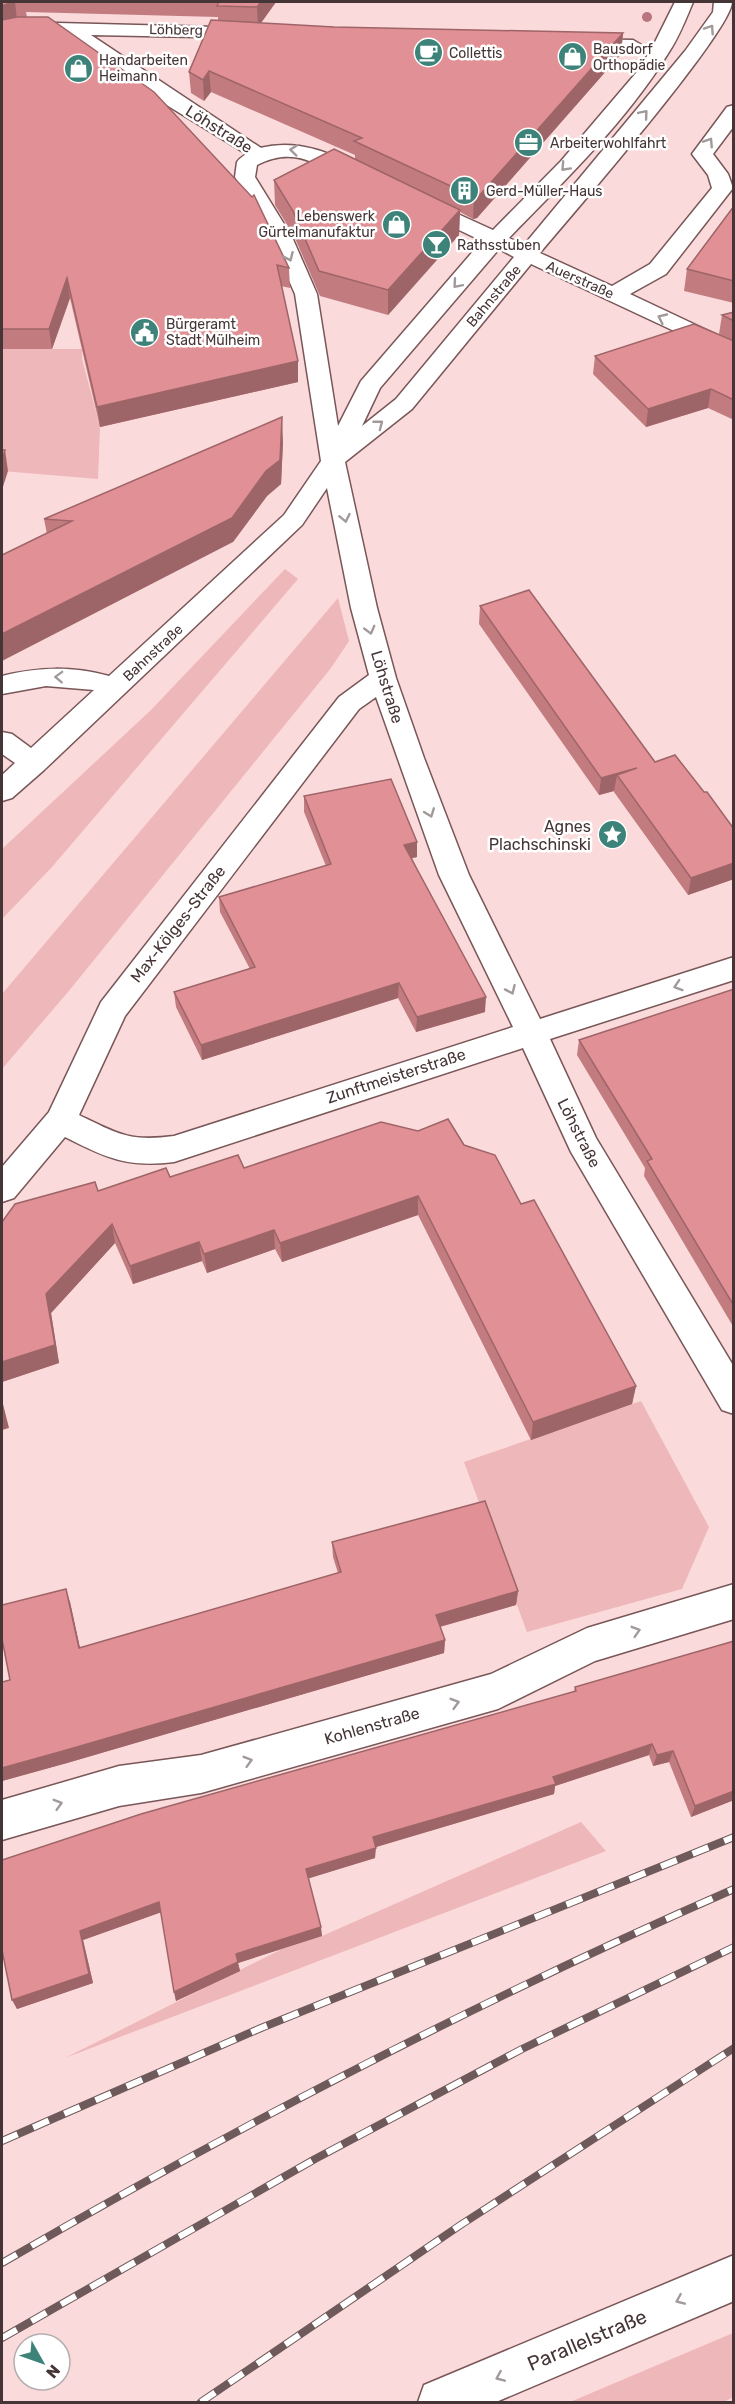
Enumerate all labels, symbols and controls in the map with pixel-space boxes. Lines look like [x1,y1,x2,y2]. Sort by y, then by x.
street label: Löhberg [149,21,203,39]
one-way arrow [703,25,714,36]
cafe icon: Collettis [412,37,444,69]
shop icon: Bausdorf Orthopädie [556,41,588,73]
place label: Bausdorf Orthopädie [593,41,666,74]
place label: Collettis [449,45,502,62]
shop icon: Handarbeiten Heimann [62,52,94,84]
place label: Handarbeiten Heimann [99,52,188,85]
street label: Löhstraße [182,101,256,157]
one-way arrow [637,110,648,121]
office icon: Arbeiterwohlfahrt [513,127,545,159]
place label: Arbeiterwohlfahrt [550,135,667,152]
one-way arrow [702,138,713,149]
one-way arrow [289,144,299,157]
one-way arrow [562,160,573,171]
building icon: Gerd-Müller-Haus [449,175,481,207]
place label: Gerd-Müller-Haus [486,183,602,200]
place label: Lebenswerk Gürtelmanufaktur [258,208,376,241]
shop icon: Lebenswerk Gürtelmanufaktur [380,208,412,240]
bar icon: Rathsstuben [420,229,452,261]
place label: Rathsstuben [457,237,541,254]
one-way arrow [282,250,294,261]
street label: Auerstraße [543,257,617,303]
street label: Bahnstraße [463,261,525,330]
one-way arrow [453,277,464,288]
one-way arrow [657,313,668,325]
public building icon: Bürgeramt Stadt Mülheim [129,316,161,348]
place label: Bürgeramt Stadt Mülheim [166,316,260,349]
one-way arrow [372,421,383,432]
one-way arrow [338,513,351,523]
street label: Bahnstraße [120,621,187,685]
one-way arrow [363,625,375,635]
street label: Löhstraße [367,648,407,726]
one-way arrow [55,670,64,683]
one-way arrow [423,807,436,818]
place label: Agnes Plachschinski [489,817,591,854]
place icon: Agnes Plachschinski [596,819,628,851]
street label: Max-Kölges-Straße [127,862,229,986]
one-way arrow [673,979,684,991]
one-way arrow [504,983,516,994]
street label: Zunftmeisterstraße [324,1045,468,1107]
street label: Löhstraße [553,1095,605,1171]
one-way arrow [630,1626,641,1638]
one-way arrow [450,1698,460,1710]
street label: Kohlenstraße [322,1703,422,1749]
one-way arrow [242,1756,252,1768]
one-way arrow [52,1799,63,1811]
one-way arrow [675,2293,686,2305]
street label: Parallelstraße [524,2304,650,2376]
north arrow [12,2332,72,2392]
text: N [42,2361,64,2382]
one-way arrow [496,2370,507,2382]

